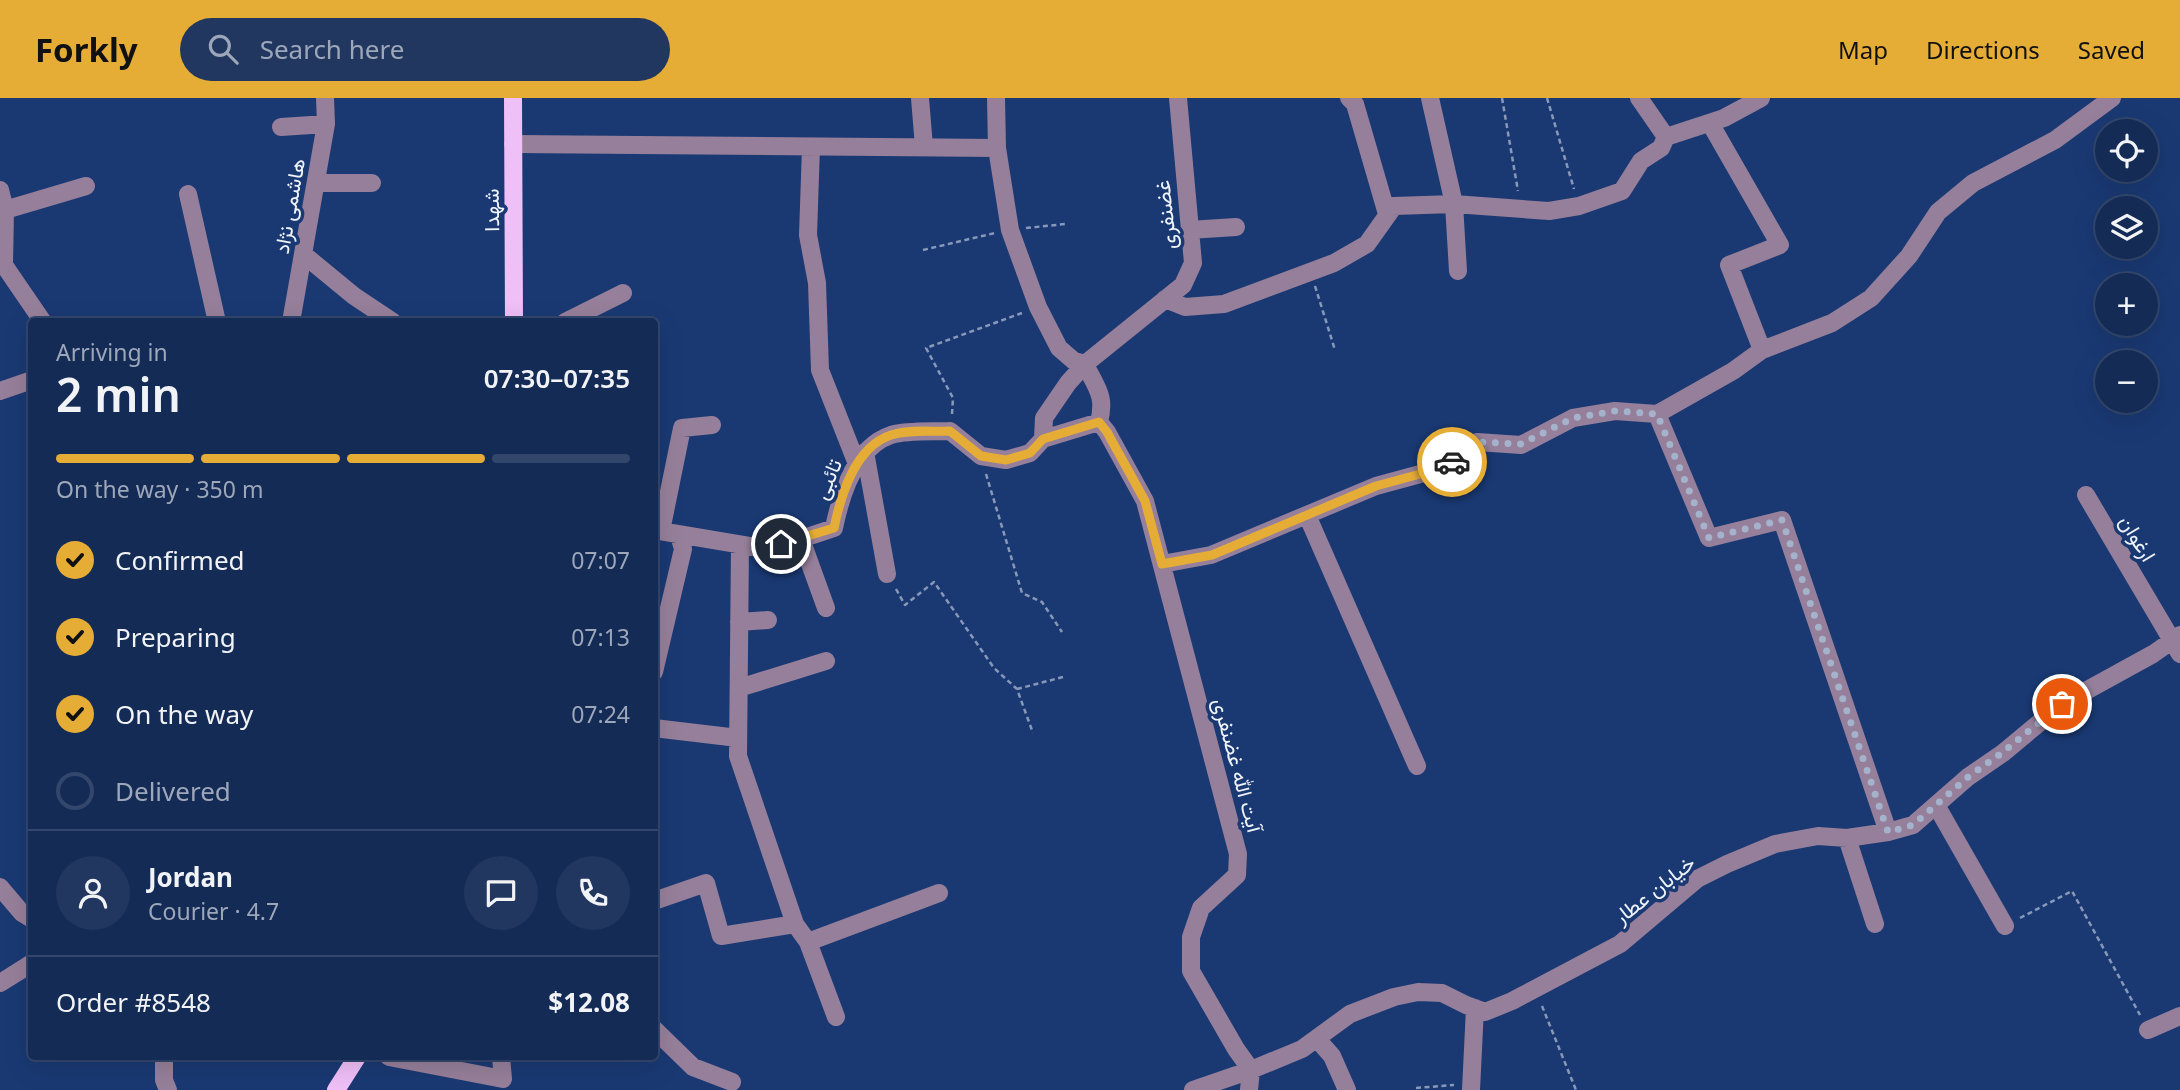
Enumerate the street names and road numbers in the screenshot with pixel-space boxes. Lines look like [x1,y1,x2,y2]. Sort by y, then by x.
street label: هاشمی نژاد [267,156,311,256]
street label: غضنفری [1147,179,1183,251]
street label: شهدا [477,188,505,232]
street label: تائبی [806,454,848,504]
street label: ارغوان [2113,509,2163,567]
street label: آیت الله غضنفری [1207,695,1270,837]
street label: خیابان عطار [1607,848,1701,930]

